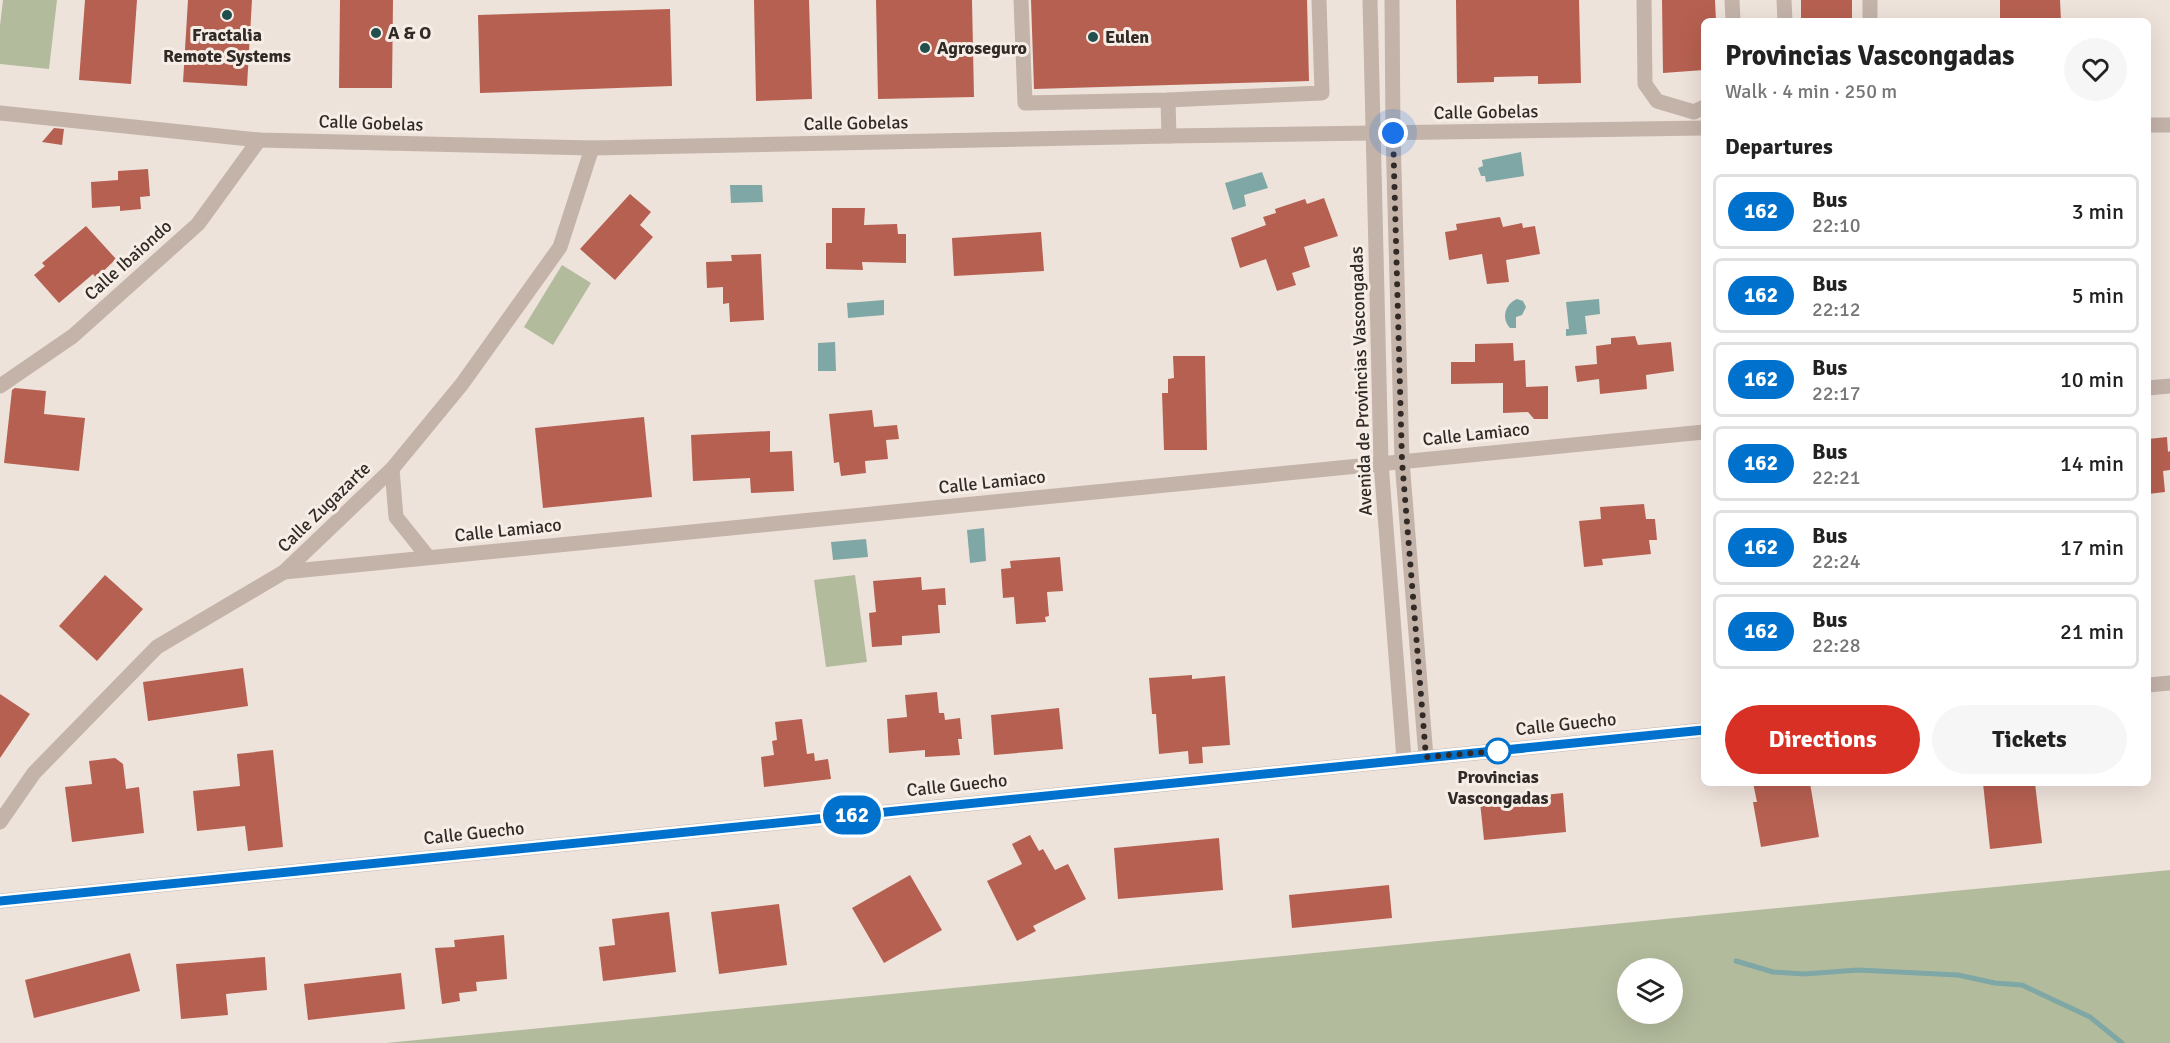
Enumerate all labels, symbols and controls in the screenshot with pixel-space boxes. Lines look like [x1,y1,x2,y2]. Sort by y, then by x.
marker: Fractalia Remote Systems [220,8,234,22]
place label: A & O [388,22,431,44]
place label: Fractalia Remote Systems [163,24,291,67]
marker: A & O [369,26,383,40]
place label: Eulen [1105,26,1149,48]
marker: Eulen [1086,30,1100,44]
place label: Agroseguro [937,37,1027,59]
button: heart [2064,38,2127,101]
text: Provincias Vascongadas [1725,39,2014,73]
marker: Agroseguro [918,41,932,55]
text: Walk · 4 min · 250 m [1725,79,1897,104]
street label: Calle Gobelas [1433,100,1539,124]
street label: Calle Gobelas [318,110,424,136]
street label: Calle Gobelas [803,111,909,135]
your location [1378,118,1408,148]
text: Departures [1725,133,1833,160]
text: Bus [1812,186,1847,213]
text: 162 [1744,198,1778,224]
text: 3 min [2072,198,2124,225]
text: 22:10 [1812,213,1861,238]
street label: Calle Ibaiondo [80,215,176,305]
street label: Avenida de Provincias Vascongadas [1345,246,1377,516]
text: Bus [1812,270,1847,297]
text: 162 [1744,282,1778,308]
text: 5 min [2072,282,2124,309]
text: 22:12 [1812,297,1861,322]
text: Bus [1812,354,1847,381]
text: 162 [1744,366,1778,392]
text: 10 min [2060,366,2124,393]
text: 22:17 [1812,381,1861,406]
street label: Calle Lamiaco [1421,417,1531,451]
text: Bus [1812,438,1847,465]
text: 162 [1744,450,1778,476]
text: 14 min [2060,450,2124,477]
street label: Calle Zugazarte [273,457,375,557]
street label: Calle Lamiaco [937,465,1047,499]
text: 22:21 [1812,465,1861,490]
street label: Calle Lamiaco [453,513,563,547]
text: Bus [1812,522,1847,549]
text: 162 [1744,534,1778,560]
text: 17 min [2060,534,2124,561]
text: 22:24 [1812,549,1861,574]
text: Bus [1812,606,1847,633]
text: 162 [1744,618,1778,644]
text: 21 min [2060,618,2124,645]
text: 22:28 [1812,633,1861,658]
button: Directions [1725,705,1920,774]
button: Tickets [1932,705,2127,774]
street label: Calle Guecho [1515,708,1617,740]
marker: Provincias Vascongadas [1485,738,1511,764]
place label: Provincias Vascongadas [1448,766,1548,809]
street label: Calle Guecho [906,769,1008,801]
line badge: 162 [818,796,886,834]
text: 162 [835,802,869,828]
street label: Calle Guecho [423,817,525,849]
map controls [1617,958,1683,1024]
button: layers [1617,958,1683,1024]

